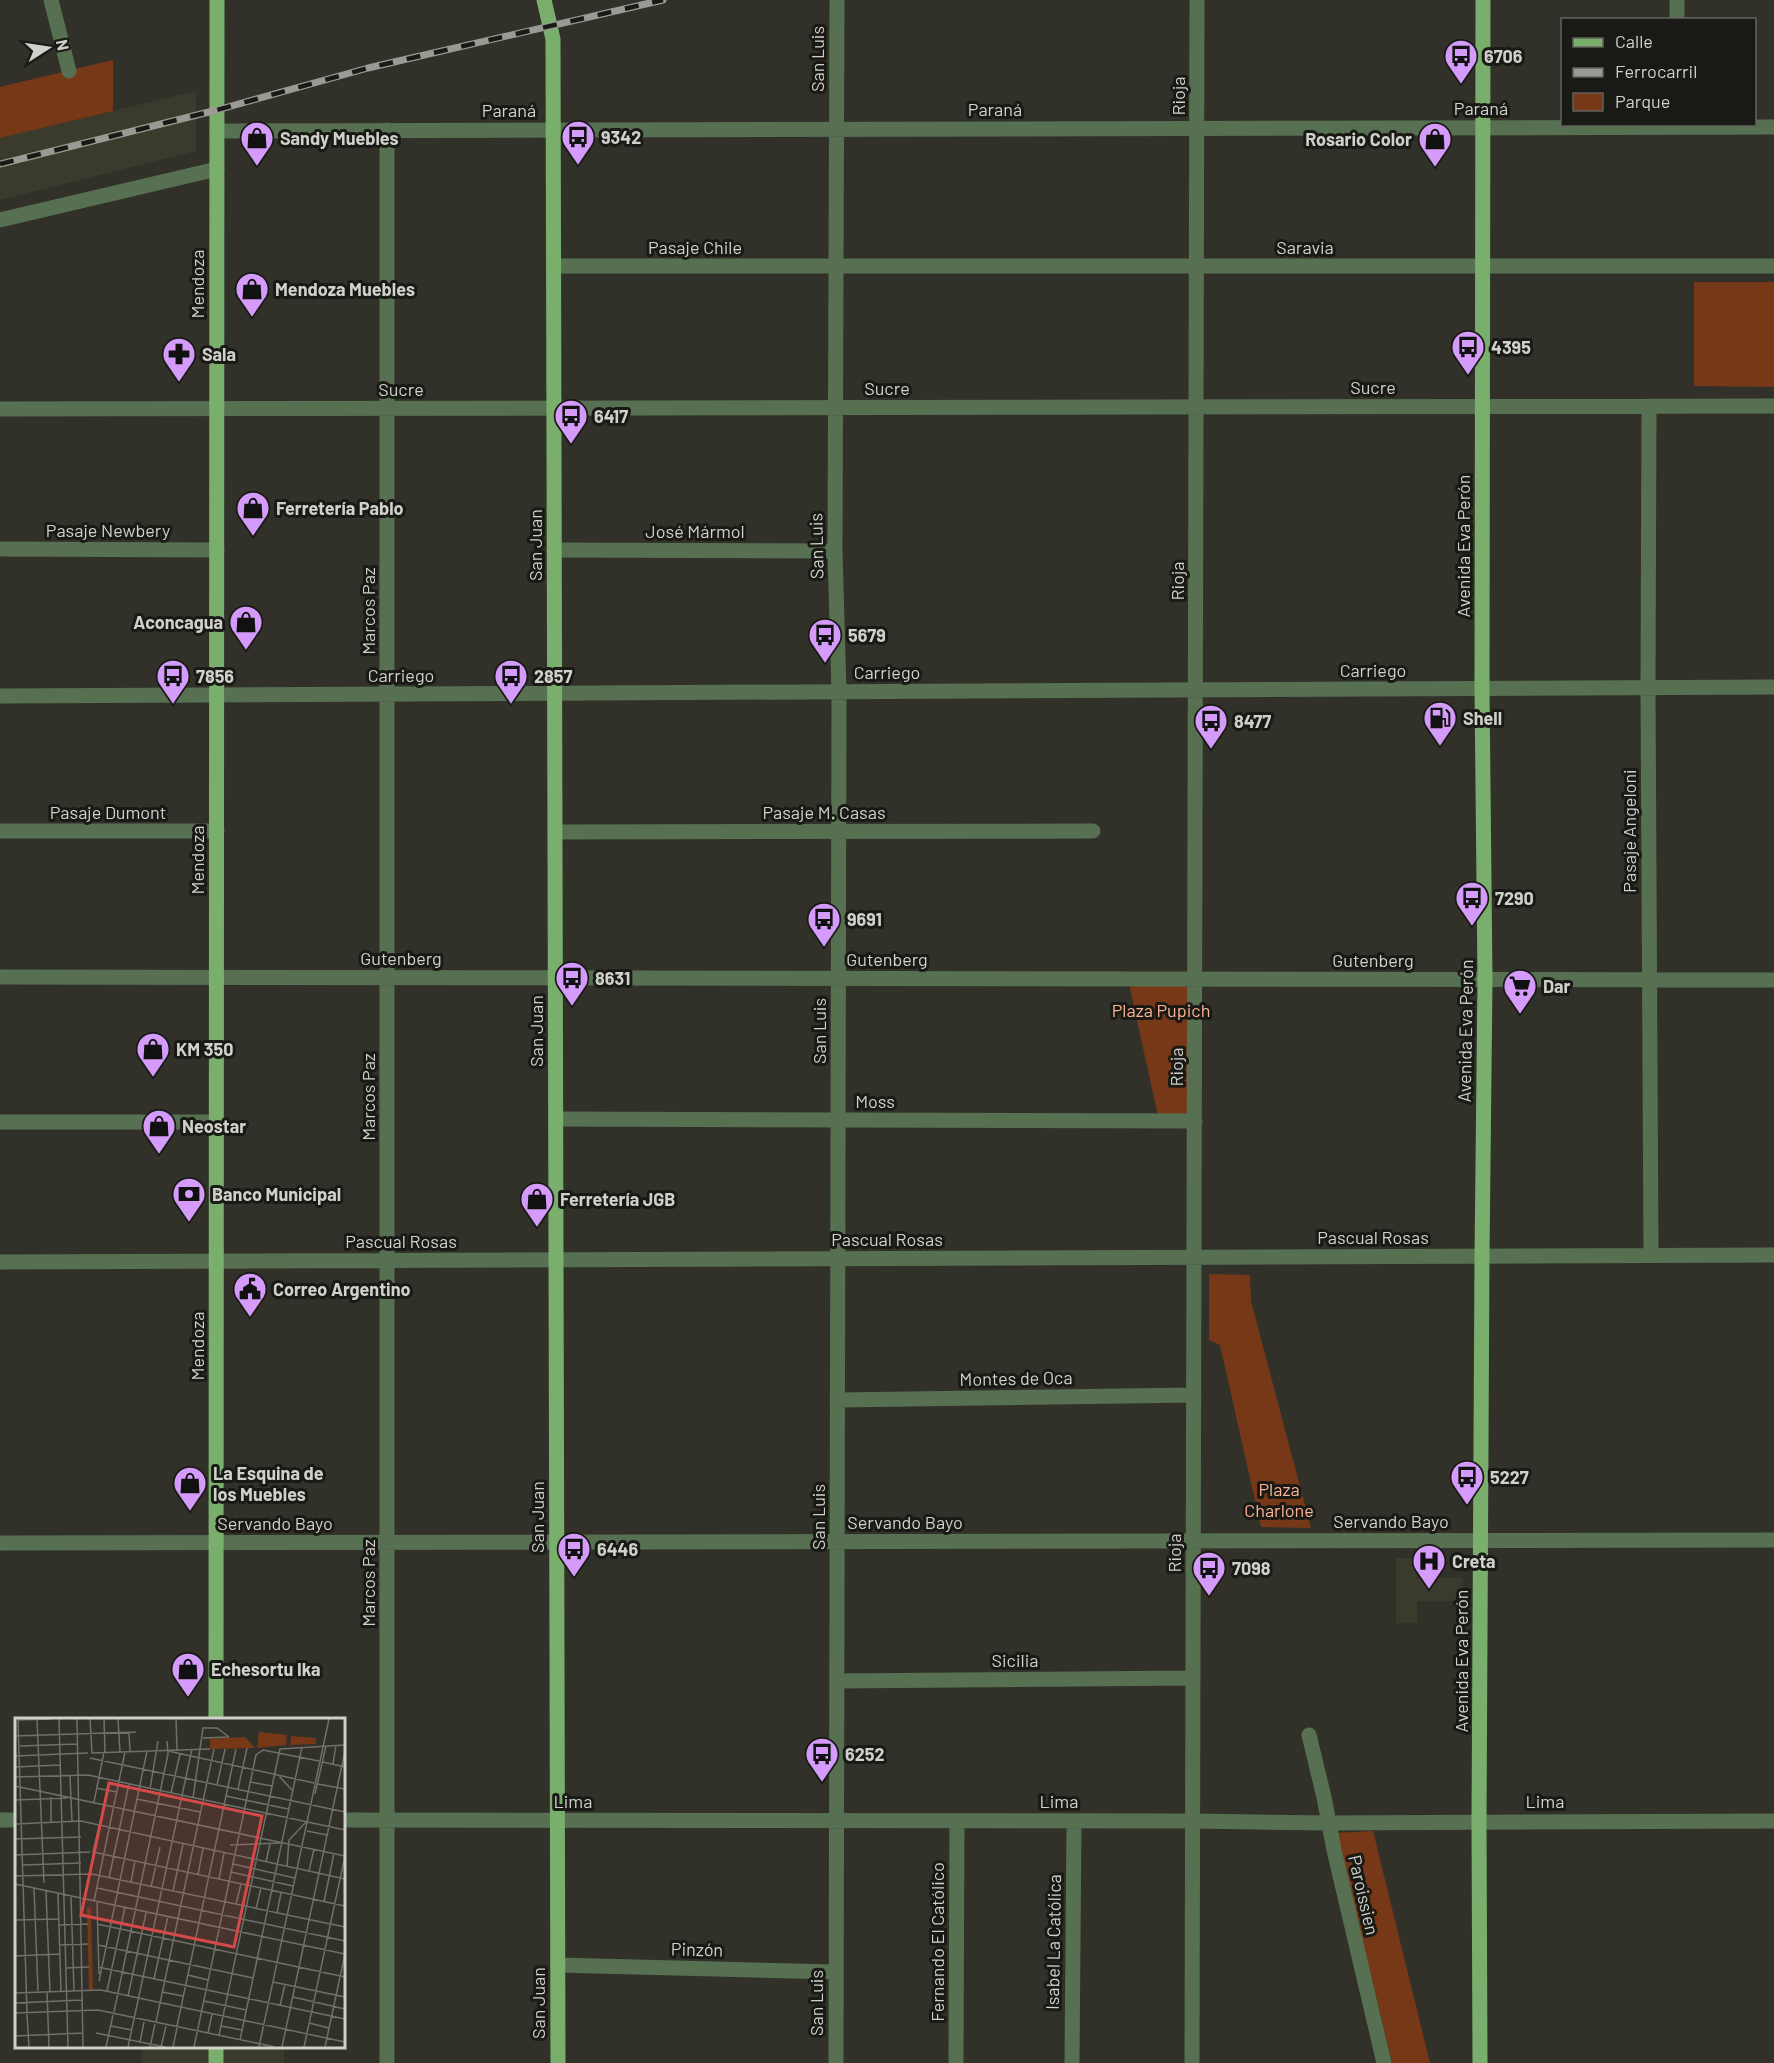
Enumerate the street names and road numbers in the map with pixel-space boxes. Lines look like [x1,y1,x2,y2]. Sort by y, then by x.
street label: San Luis [806,26,828,92]
street label: Rioja [1167,76,1189,116]
street label: Paraná [1454,97,1508,119]
street label: Paraná [968,98,1022,120]
street label: Paraná [482,99,536,121]
street label: Pasaje Chile [648,236,742,258]
street label: Saravia [1276,236,1334,258]
street label: Mendoza [186,250,208,318]
street label: Sucre [1350,376,1396,398]
street label: Sucre [864,377,910,399]
street label: Sucre [378,378,424,400]
street label: Avenida Eva Perón [1452,475,1474,617]
street label: San Juan [524,509,546,581]
street label: San Luis [804,513,828,579]
street label: Pasaje Newbery [46,519,170,541]
street label: José Mármol [645,520,745,542]
street label: Rioja [1166,561,1188,601]
street label: Marcos Paz [357,567,379,655]
street label: Carriego [1340,659,1406,681]
street label: Carriego [854,661,920,683]
street label: Carriego [368,664,434,686]
street label: Pasaje Angeloni [1618,769,1640,893]
street label: Pasaje Dumont [50,801,166,823]
street label: Pasaje M. Casas [762,801,886,823]
street label: Mendoza [186,826,208,894]
street label: Gutenberg [360,947,442,969]
street label: Gutenberg [846,948,928,970]
street label: Gutenberg [1332,949,1414,971]
street label: Avenida Eva Perón [1453,959,1477,1103]
street label: San Juan [525,995,547,1067]
street label: San Luis [808,998,830,1064]
street label: Rioja [1165,1047,1187,1087]
street label: Marcos Paz [357,1053,379,1141]
street label: Moss [855,1090,895,1112]
street label: Pascual Rosas [1317,1226,1429,1248]
street label: Pascual Rosas [831,1228,943,1250]
street label: Pascual Rosas [345,1230,457,1252]
street label: Mendoza [186,1312,208,1380]
street label: Montes de Oca [959,1366,1073,1390]
street label: San Juan [526,1481,548,1553]
street label: San Luis [807,1484,829,1550]
street label: Servando Bayo [1333,1510,1449,1532]
street label: Servando Bayo [847,1511,963,1533]
street label: Servando Bayo [217,1512,333,1534]
street label: Rioja [1163,1533,1185,1573]
street label: Marcos Paz [357,1539,379,1627]
street label: Avenida Eva Perón [1450,1590,1472,1732]
street label: Sicilia [992,1649,1038,1671]
street label: Lima [554,1790,592,1812]
street label: Lima [1040,1790,1078,1812]
street label: Lima [1526,1790,1564,1812]
street label: Paroissien [1344,1853,1384,1937]
street label: Fernando El Católico [926,1862,948,2022]
street label: Isabel La Católica [1041,1874,1065,2010]
street label: Pinzón [671,1938,723,1960]
street label: San Juan [527,1967,549,2039]
street label: San Luis [805,1970,827,2036]

